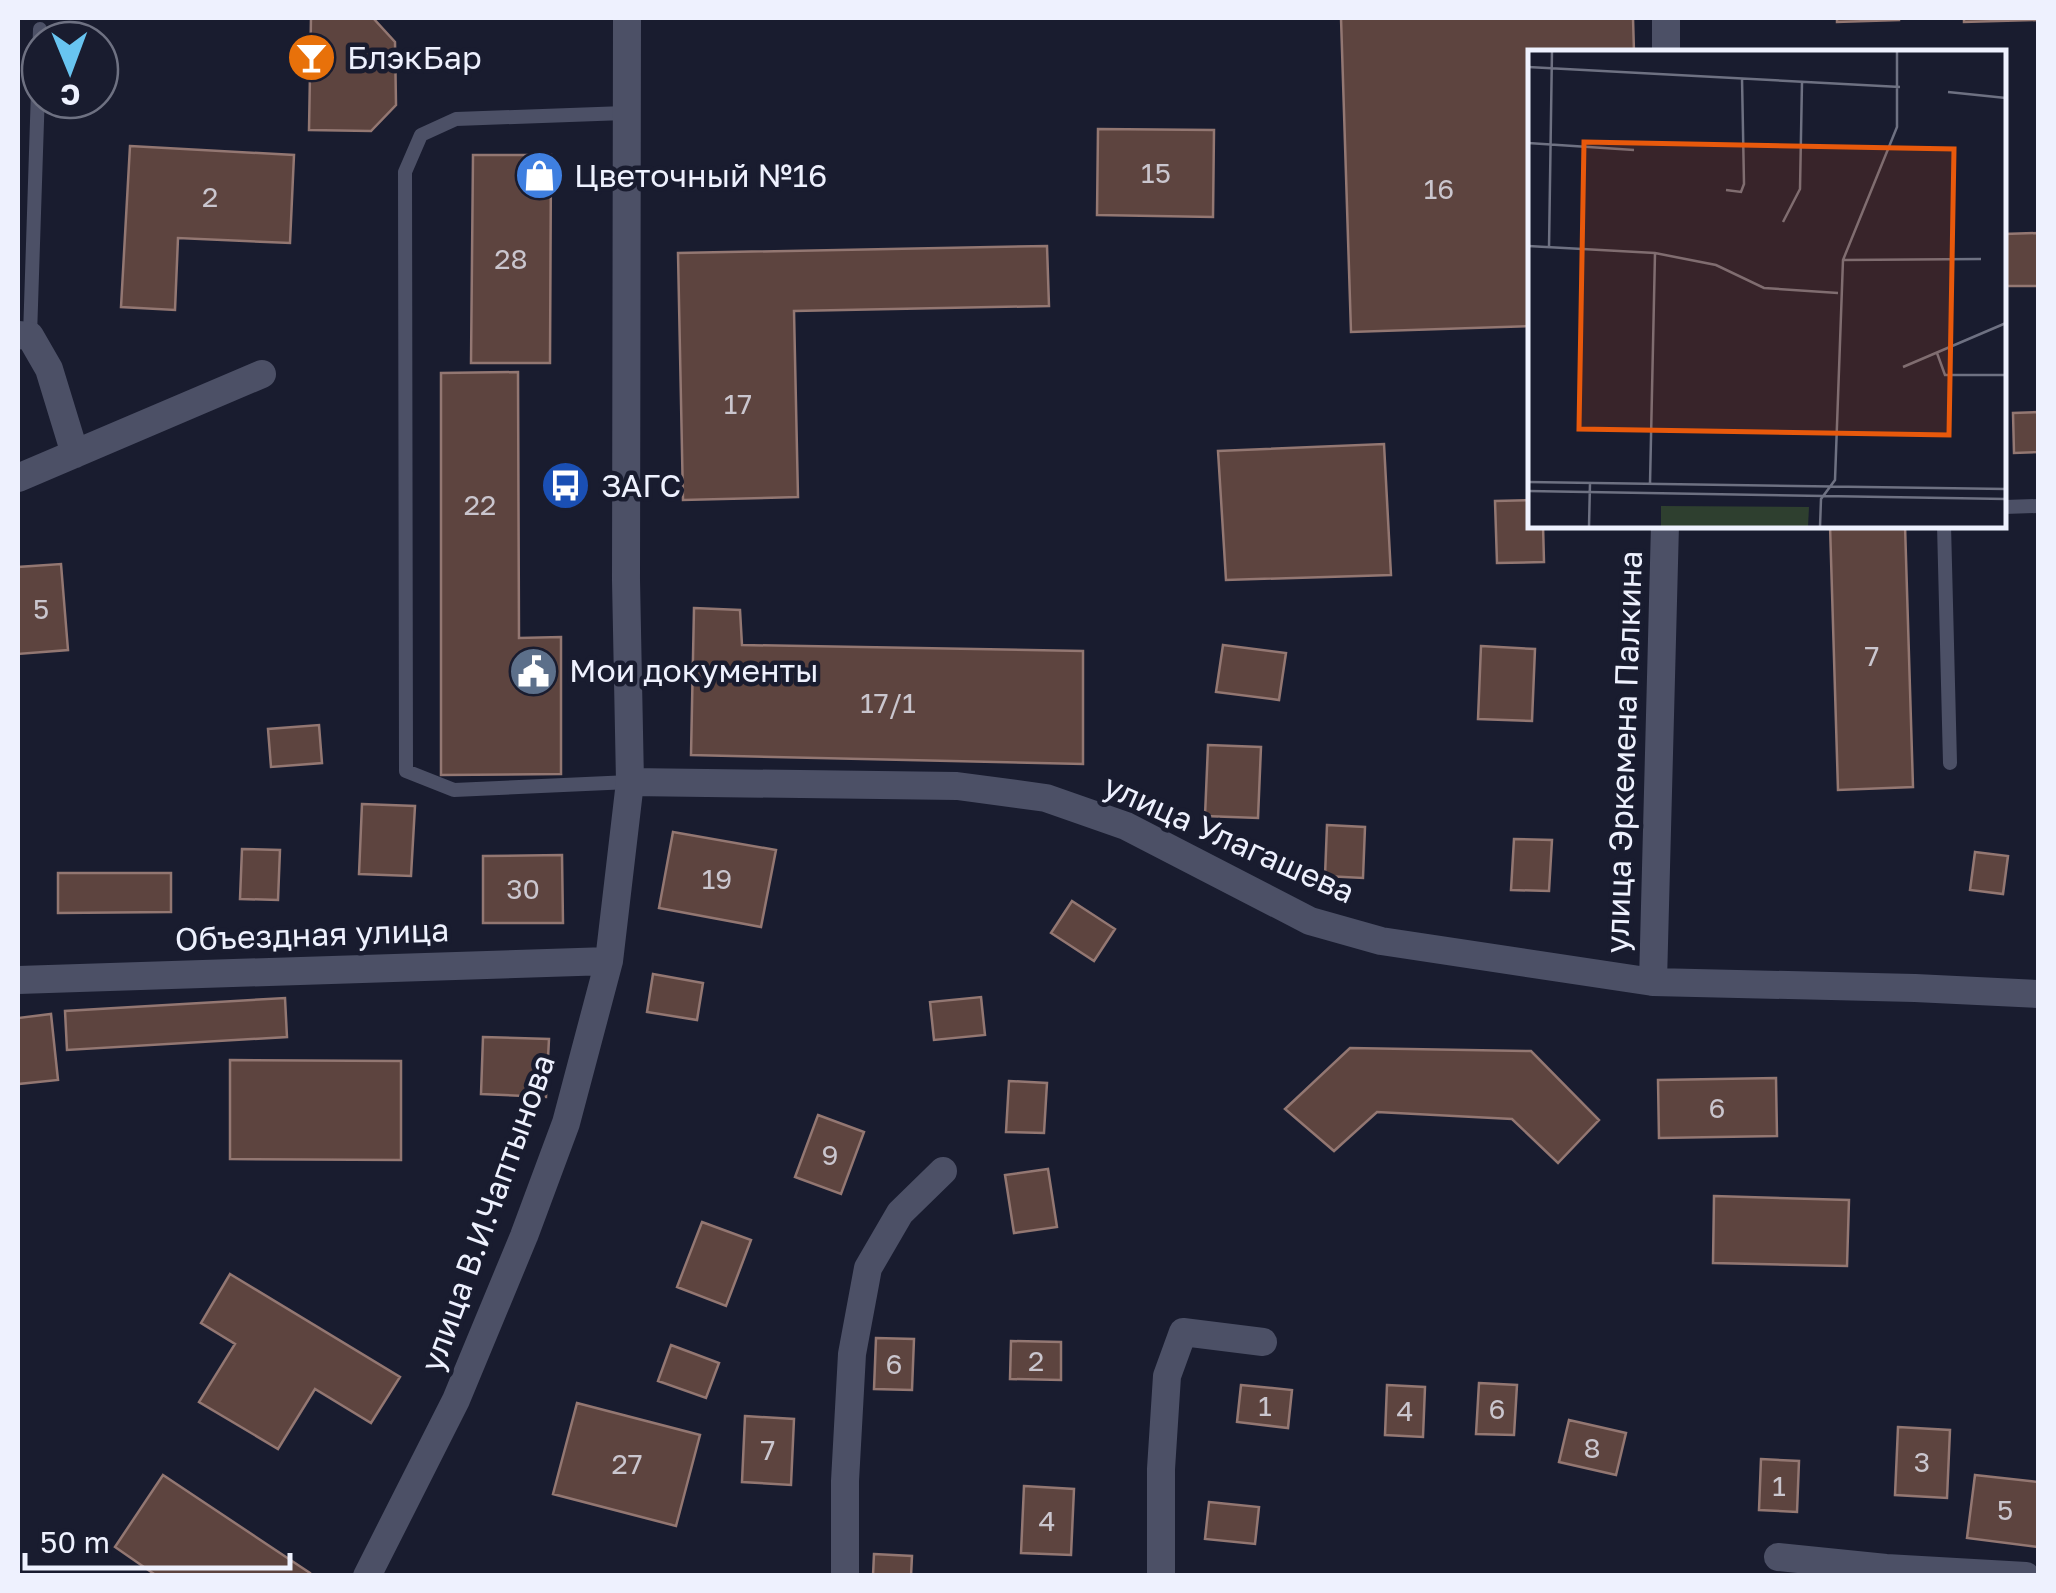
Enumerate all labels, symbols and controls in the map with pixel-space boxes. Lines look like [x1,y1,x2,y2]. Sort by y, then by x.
north arrow [20,20,120,120]
bar icon: БлэкБар [286,32,338,84]
place label: БлэкБар [347,38,482,76]
inset map [1528,50,2006,528]
text: С [60,79,81,112]
shop icon: Цветочный №16 [513,150,565,202]
place label: Цветочный №16 [574,156,827,194]
house number: 15 [1141,156,1171,189]
house number: 16 [1424,172,1454,205]
house number: 2 [202,180,218,213]
house number: 28 [494,242,528,275]
house number: 17 [724,387,752,420]
bus stop icon: ЗАГС [540,460,592,512]
place label: ЗАГС [601,466,681,504]
house number: 22 [464,488,496,521]
street label: улица Эркемена Палкина [1597,550,1649,954]
house number: 5 [33,592,49,625]
house number: 7 [1865,639,1879,672]
public building icon: Мои документы [508,645,560,697]
place label: Мои документы [569,651,819,689]
house number: 17/1 [860,686,916,719]
street label: улица Улагашева [1098,766,1361,910]
house number: 19 [702,862,732,895]
house number: 30 [506,872,540,905]
street label: Объездная улица [174,910,450,958]
street label: улица В.И.Чаптынова [412,1049,562,1376]
house number: 6 [1709,1091,1725,1124]
house number: 9 [822,1138,838,1171]
house number: 2 [1028,1344,1044,1377]
house number: 6 [886,1347,902,1380]
house number: 1 [1258,1389,1272,1422]
house number: 6 [1489,1392,1505,1425]
house number: 4 [1396,1394,1414,1427]
house number: 8 [1583,1431,1601,1464]
house number: 7 [761,1433,775,1466]
house number: 3 [1914,1445,1930,1478]
house number: 27 [611,1447,643,1480]
house number: 1 [1772,1469,1786,1502]
house number: 5 [1997,1493,2013,1526]
house number: 4 [1038,1504,1056,1537]
scale bar [25,1508,290,1570]
text: 50 m [40,1524,110,1560]

